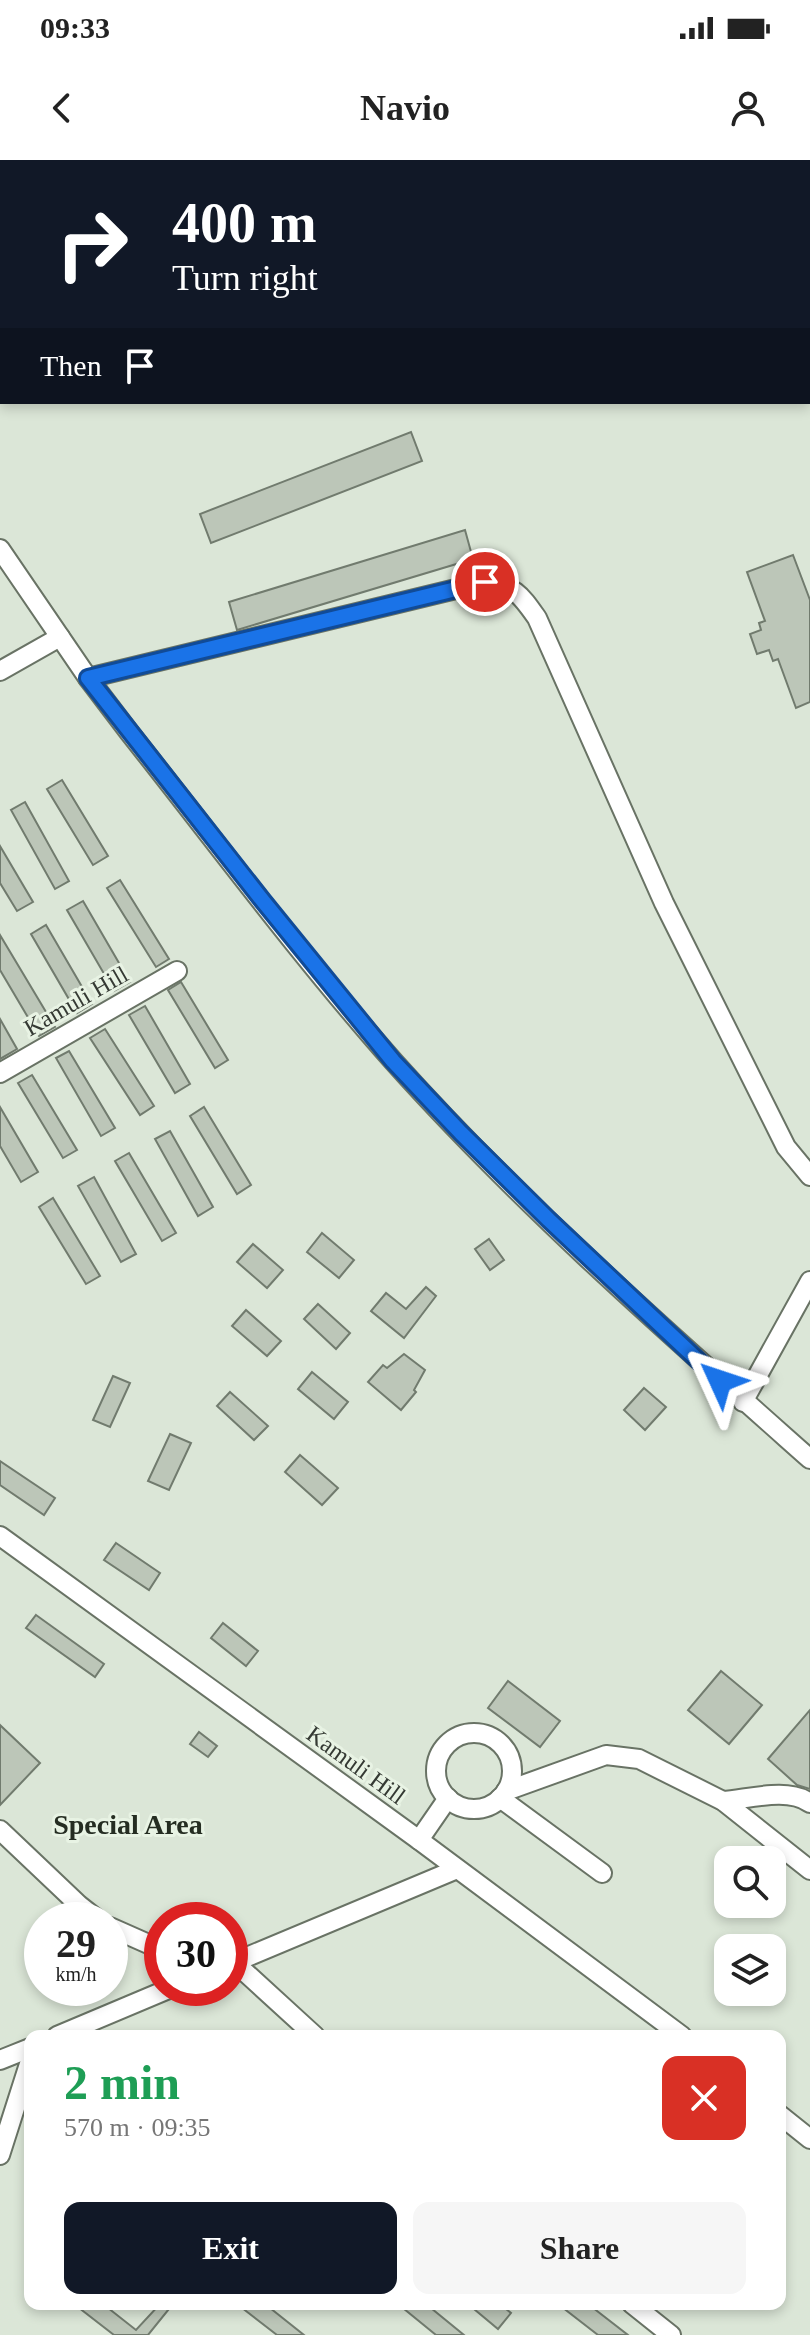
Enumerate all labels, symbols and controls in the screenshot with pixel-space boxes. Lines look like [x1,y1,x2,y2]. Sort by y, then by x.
text: 09:33 [40,11,110,44]
icon: back [40,86,84,130]
icon: person [726,86,770,130]
text: Navio [360,88,450,128]
icon: right [40,192,144,296]
text: 400 m [172,192,317,254]
text: Turn right [172,258,318,298]
icon: arrive [118,344,162,388]
text: Then [40,349,102,382]
pin [451,548,519,616]
icon: arrive [463,560,507,604]
street label: Kamuli Hill [20,961,133,1041]
position arrow [678,1339,762,1423]
street label: Kamuli Hill [302,1721,411,1810]
district label: Special Area [53,1809,203,1840]
map controls [714,1846,786,2006]
button: search [714,1846,786,1918]
speed limit sign: 30 [144,1902,248,2006]
text: 29 [56,1921,96,1966]
button: layers [714,1934,786,2006]
text: km/h [55,1963,97,1985]
text: 2 min [64,2056,180,2109]
button: close [662,2056,746,2140]
text: 570 m · 09:35 [64,2113,211,2142]
button: Exit [64,2202,397,2294]
button: Share [413,2202,746,2294]

